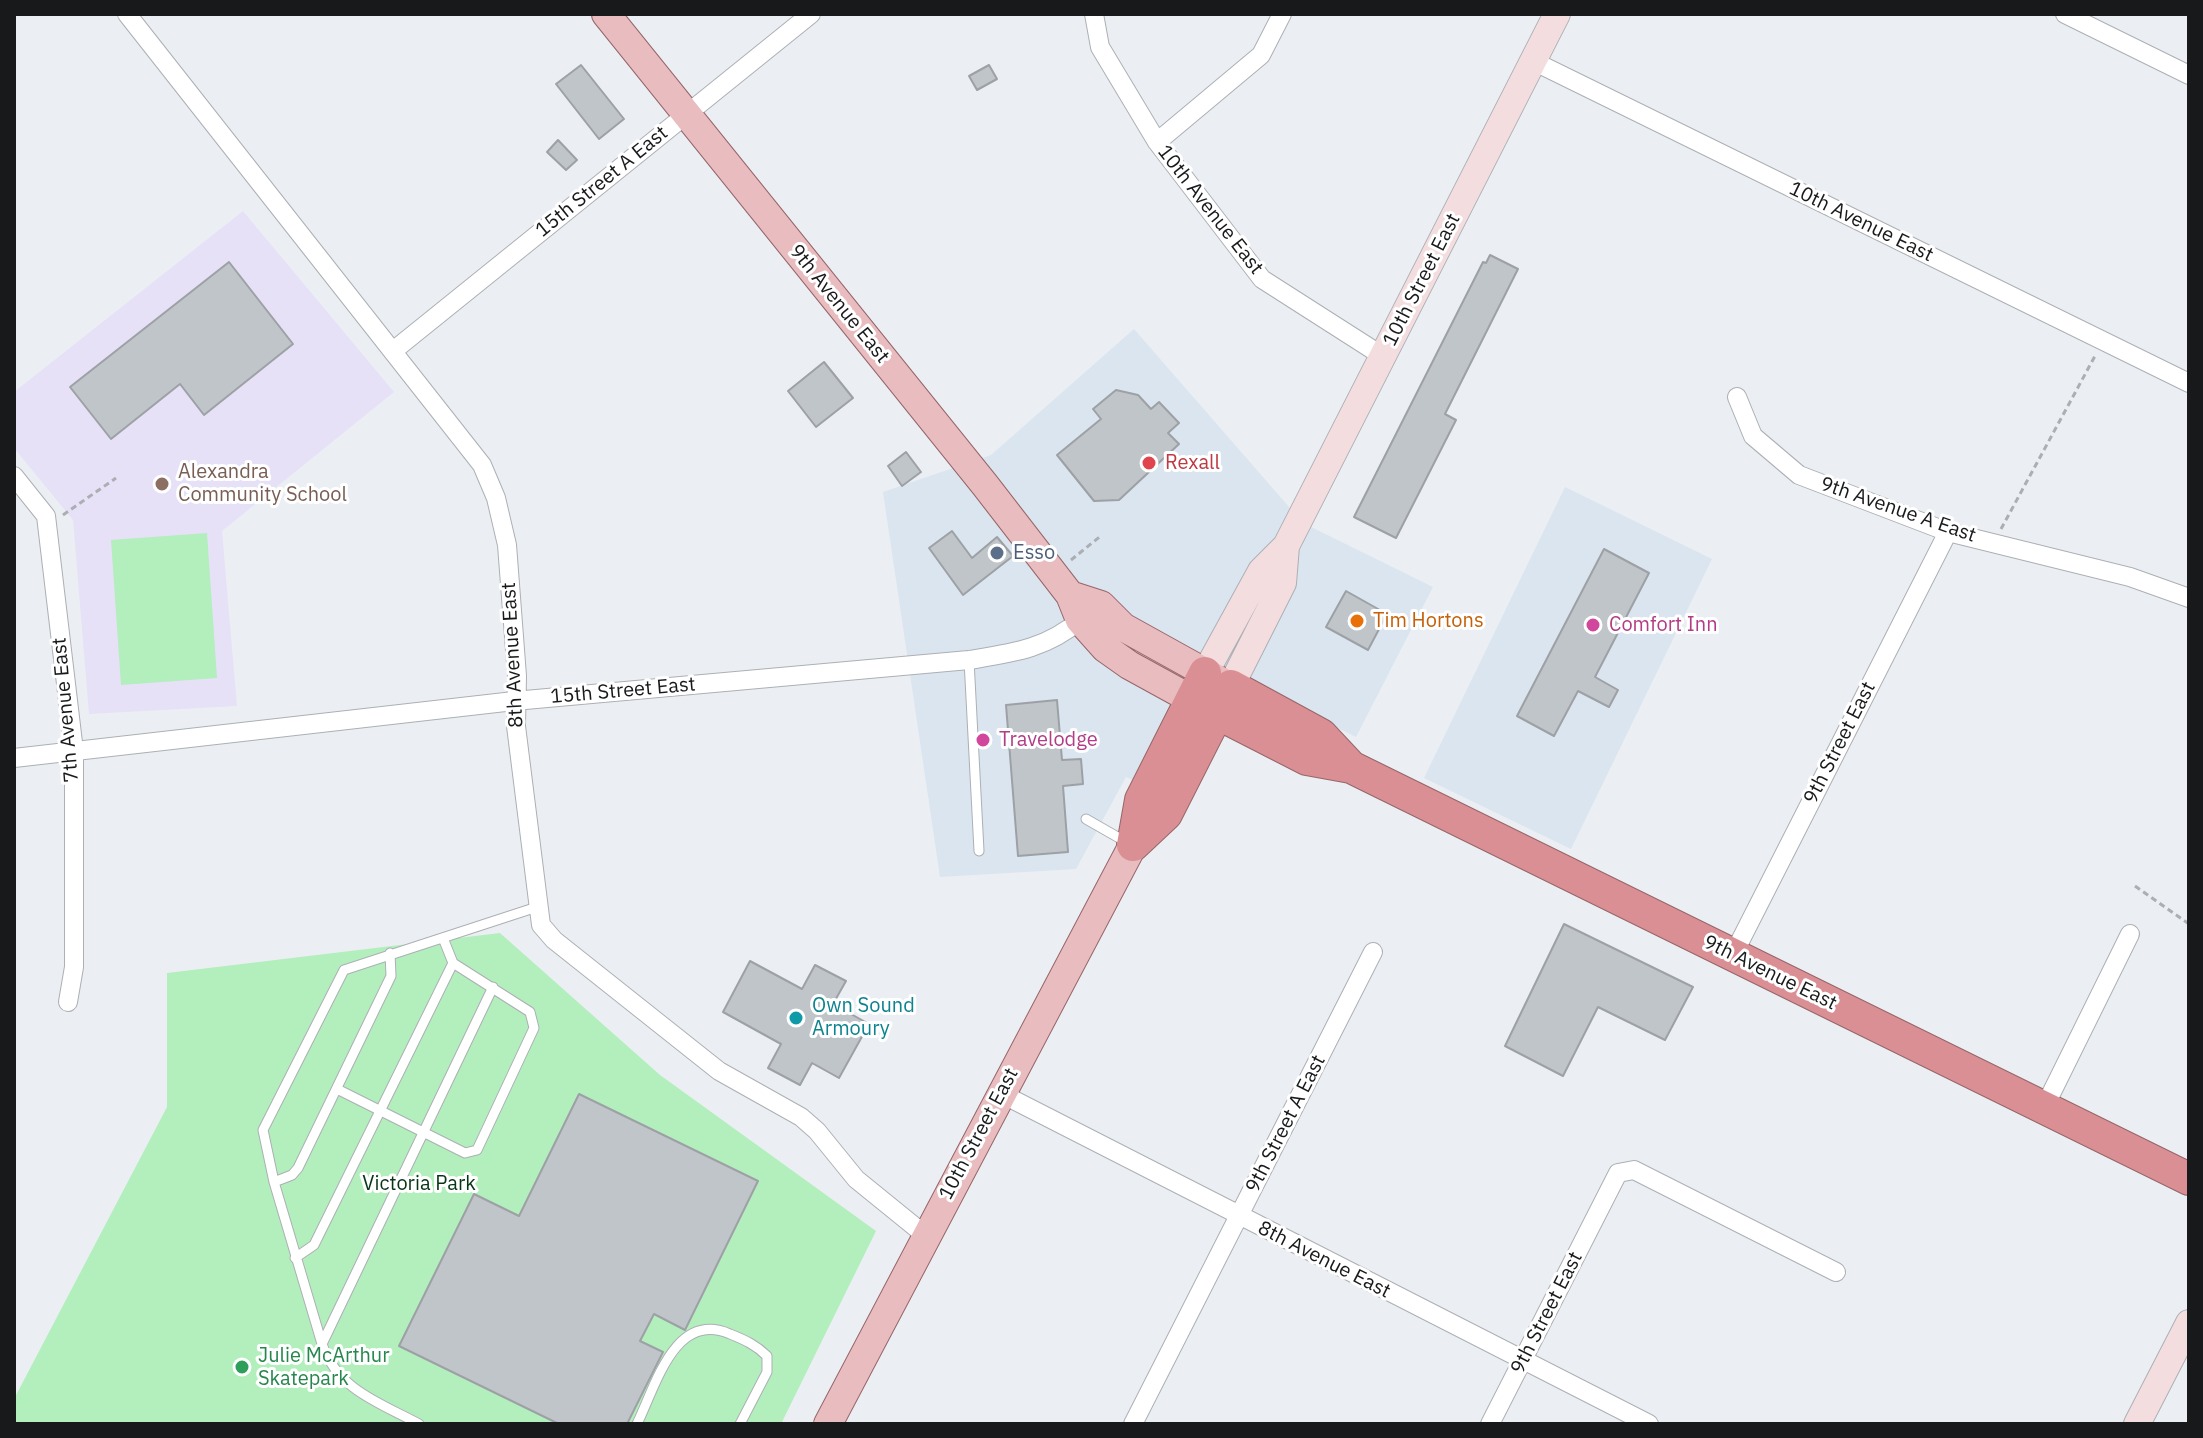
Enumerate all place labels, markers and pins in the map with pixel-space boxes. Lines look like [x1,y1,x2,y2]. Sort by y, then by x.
place label: Rexall [1165,451,1220,475]
marker: Rexall [1140,454,1158,472]
place label: Alexandra Community School [178,460,347,507]
marker: Alexandra Community School [153,475,171,493]
place label: Esso [1013,541,1055,565]
marker: Esso [988,544,1006,562]
place label: Tim Hortons [1373,609,1484,633]
marker: Tim Hortons [1348,612,1366,630]
place label: Comfort Inn [1609,613,1718,637]
marker: Comfort Inn [1584,616,1602,634]
place label: Travelodge [999,728,1098,752]
marker: Travelodge [974,731,992,749]
place label: Own Sound Armoury [812,994,915,1041]
marker: Own Sound Armoury [787,1009,805,1027]
place label: Julie McArthur Skatepark [258,1344,389,1391]
marker: Julie McArthur Skatepark [233,1358,251,1376]

